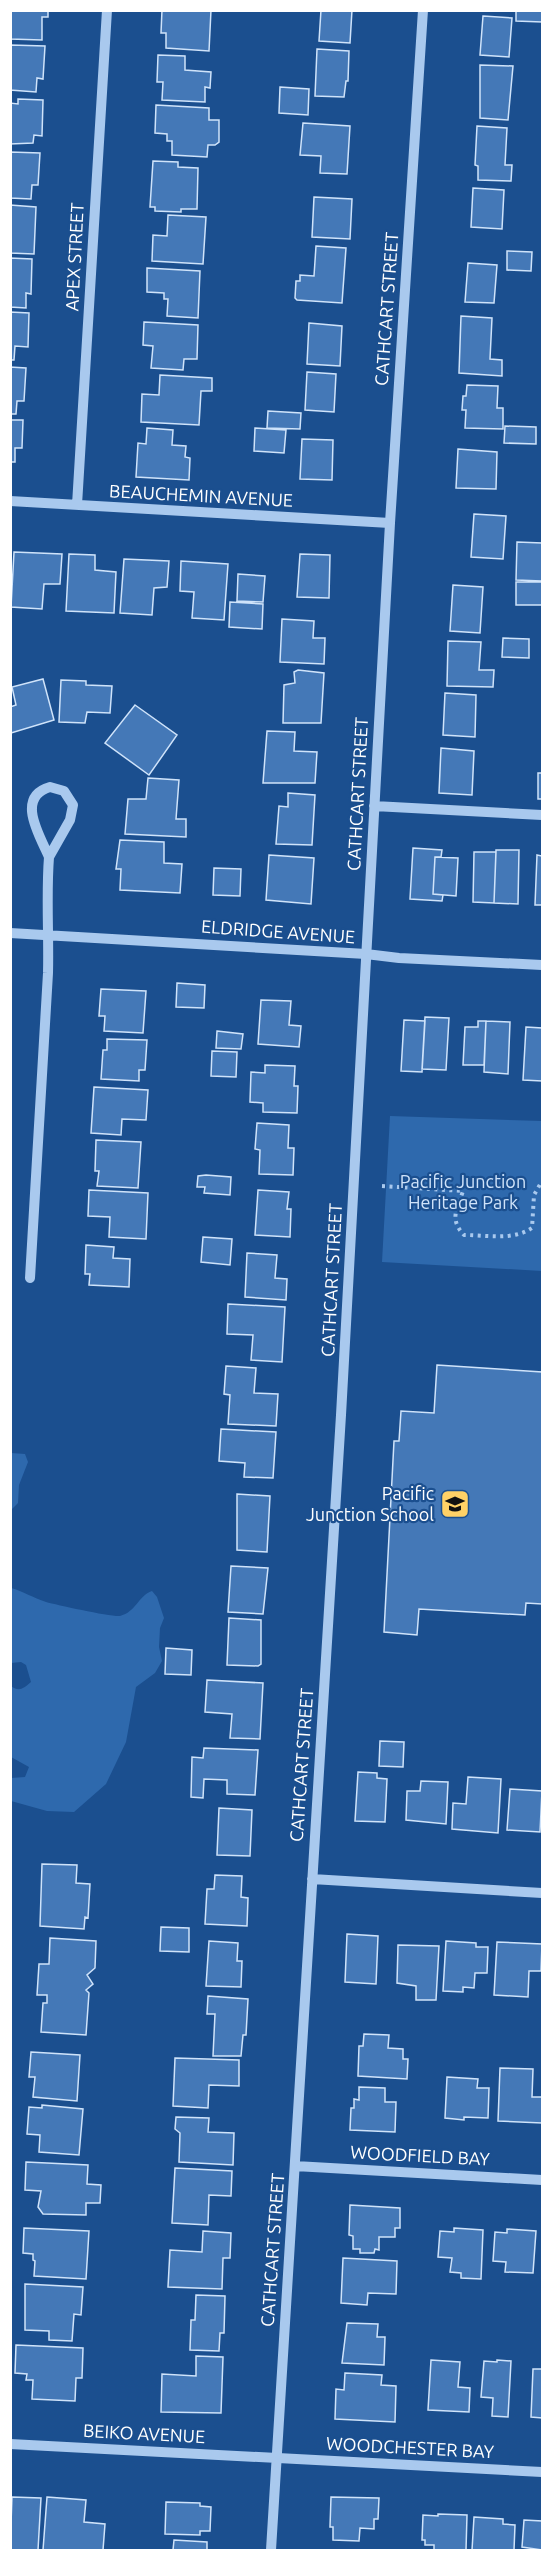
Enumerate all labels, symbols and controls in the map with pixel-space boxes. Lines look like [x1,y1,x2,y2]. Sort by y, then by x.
street label: APEX STREET [61,202,87,312]
street label: CATHCART STREET [371,231,401,386]
street label: BEAUCHEMIN AVENUE [109,480,294,510]
street label: CATHCART STREET [343,717,371,871]
street label: ELDRIDGE AVENUE [200,916,356,946]
park label: Pacific Junction Heritage Park [400,1171,526,1212]
street label: CATHCART STREET [317,1203,345,1357]
place label: Pacific Junction School [306,1483,434,1524]
school or university icon: Pacific Junction School [439,1488,471,1520]
street label: CATHCART STREET [286,1687,316,1842]
street label: WOODFIELD BAY [350,2141,491,2169]
street label: CATHCART STREET [257,2172,287,2327]
street label: BEIKO AVENUE [82,2420,206,2446]
street label: WOODCHESTER BAY [326,2433,495,2461]

